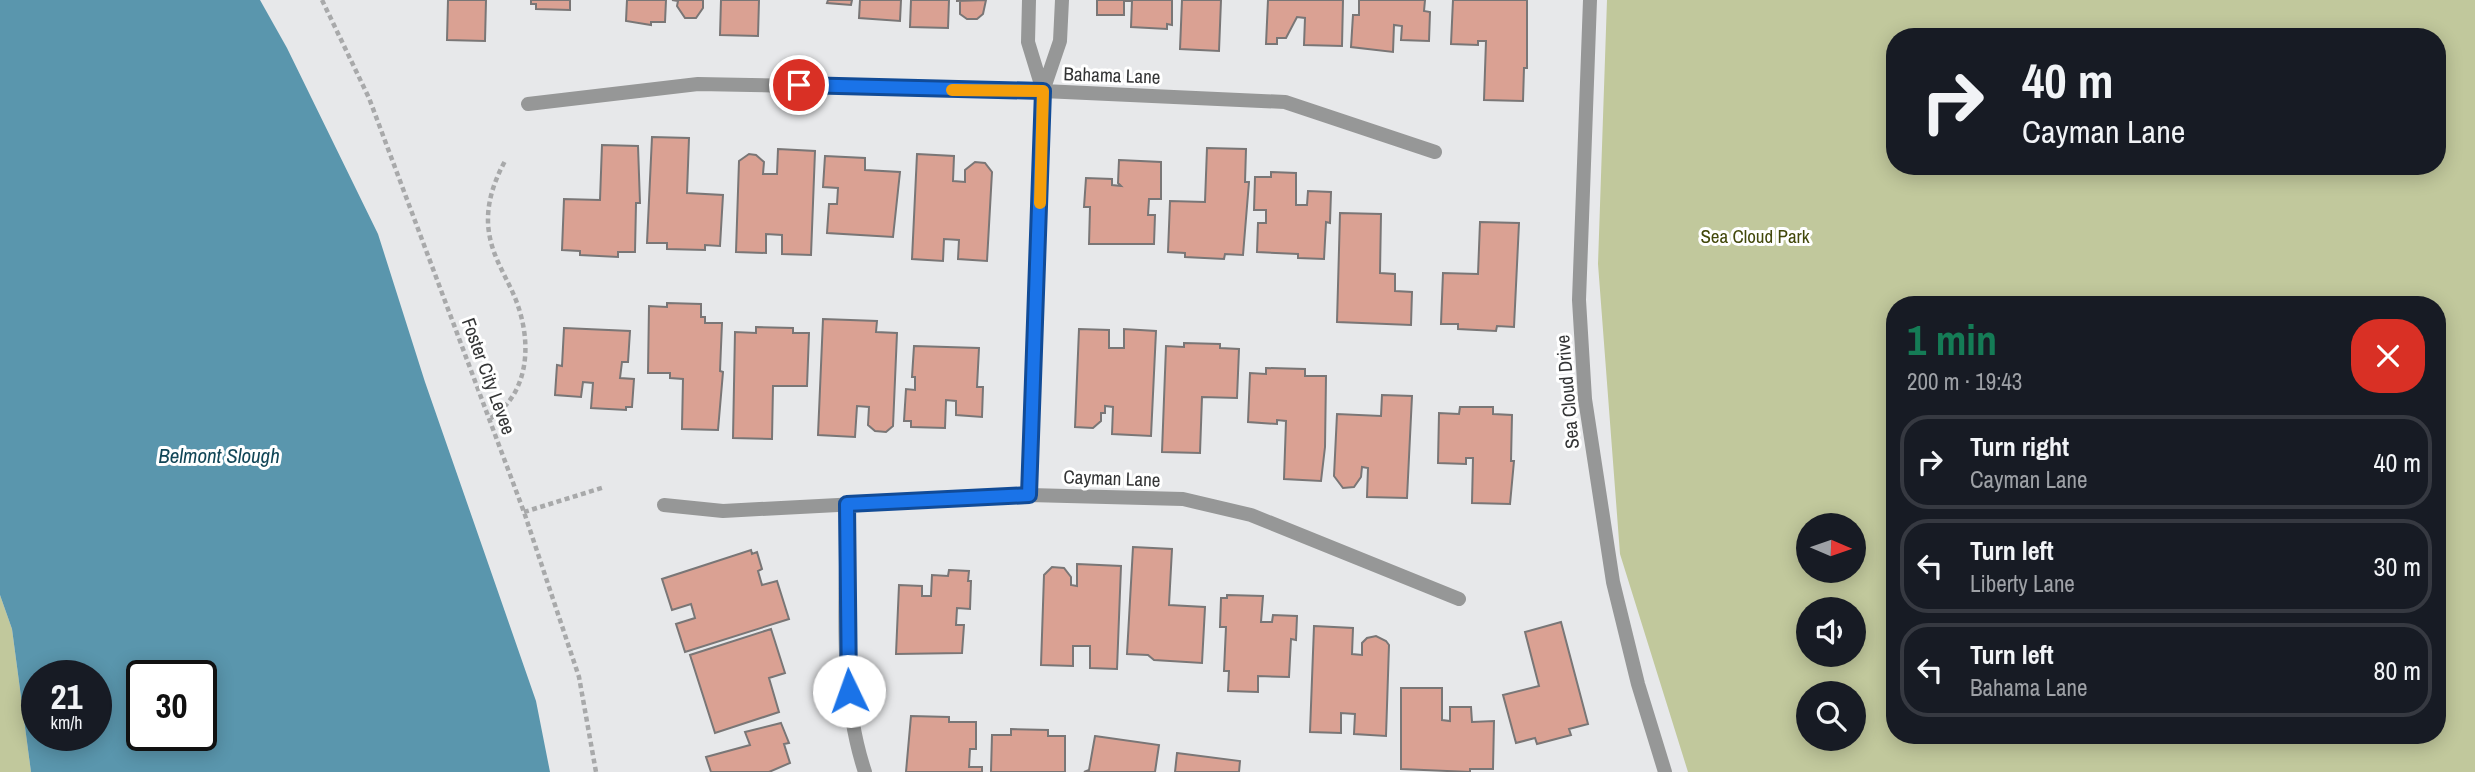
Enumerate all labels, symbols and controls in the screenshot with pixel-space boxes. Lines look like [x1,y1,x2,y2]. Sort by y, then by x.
text: 40 m [2022,47,2114,113]
pin [769,55,829,115]
icon: right [1907,56,1998,147]
street label: Bahama Lane [1063,60,1161,90]
icon: arrive [780,66,818,104]
text: Cayman Lane [2022,110,2185,153]
park label: Sea Cloud Park [1700,223,1810,249]
text: 1 min [1907,312,1997,368]
street label: Foster City Levee [456,314,522,438]
button: close [2351,319,2425,393]
street label: Sea Cloud Drive [1549,334,1585,450]
text: 200 m · 19:43 [1907,366,2022,397]
text: Turn right [1970,429,2069,464]
water label: Belmont Slough [158,441,280,470]
icon: right [1911,443,1949,481]
text: 40 m [2374,445,2421,480]
street label: Cayman Lane [1063,463,1161,493]
text: Cayman Lane [1970,464,2087,495]
north arrow [1796,513,1866,583]
map controls [1796,513,1866,751]
text: Turn left [1970,533,2054,568]
icon: left [1911,547,1949,585]
text: 30 m [2374,549,2421,584]
text: Liberty Lane [1970,568,2075,599]
button: sound [1796,597,1866,667]
text: Turn left [1970,637,2054,672]
icon: left [1911,651,1949,689]
text: 80 m [2374,653,2421,688]
position arrow [812,654,886,728]
speed limit sign: 30 [126,660,217,751]
text: Bahama Lane [1970,672,2087,703]
text: 21 [51,673,82,720]
button: search [1796,681,1866,751]
text: km/h [51,710,83,735]

